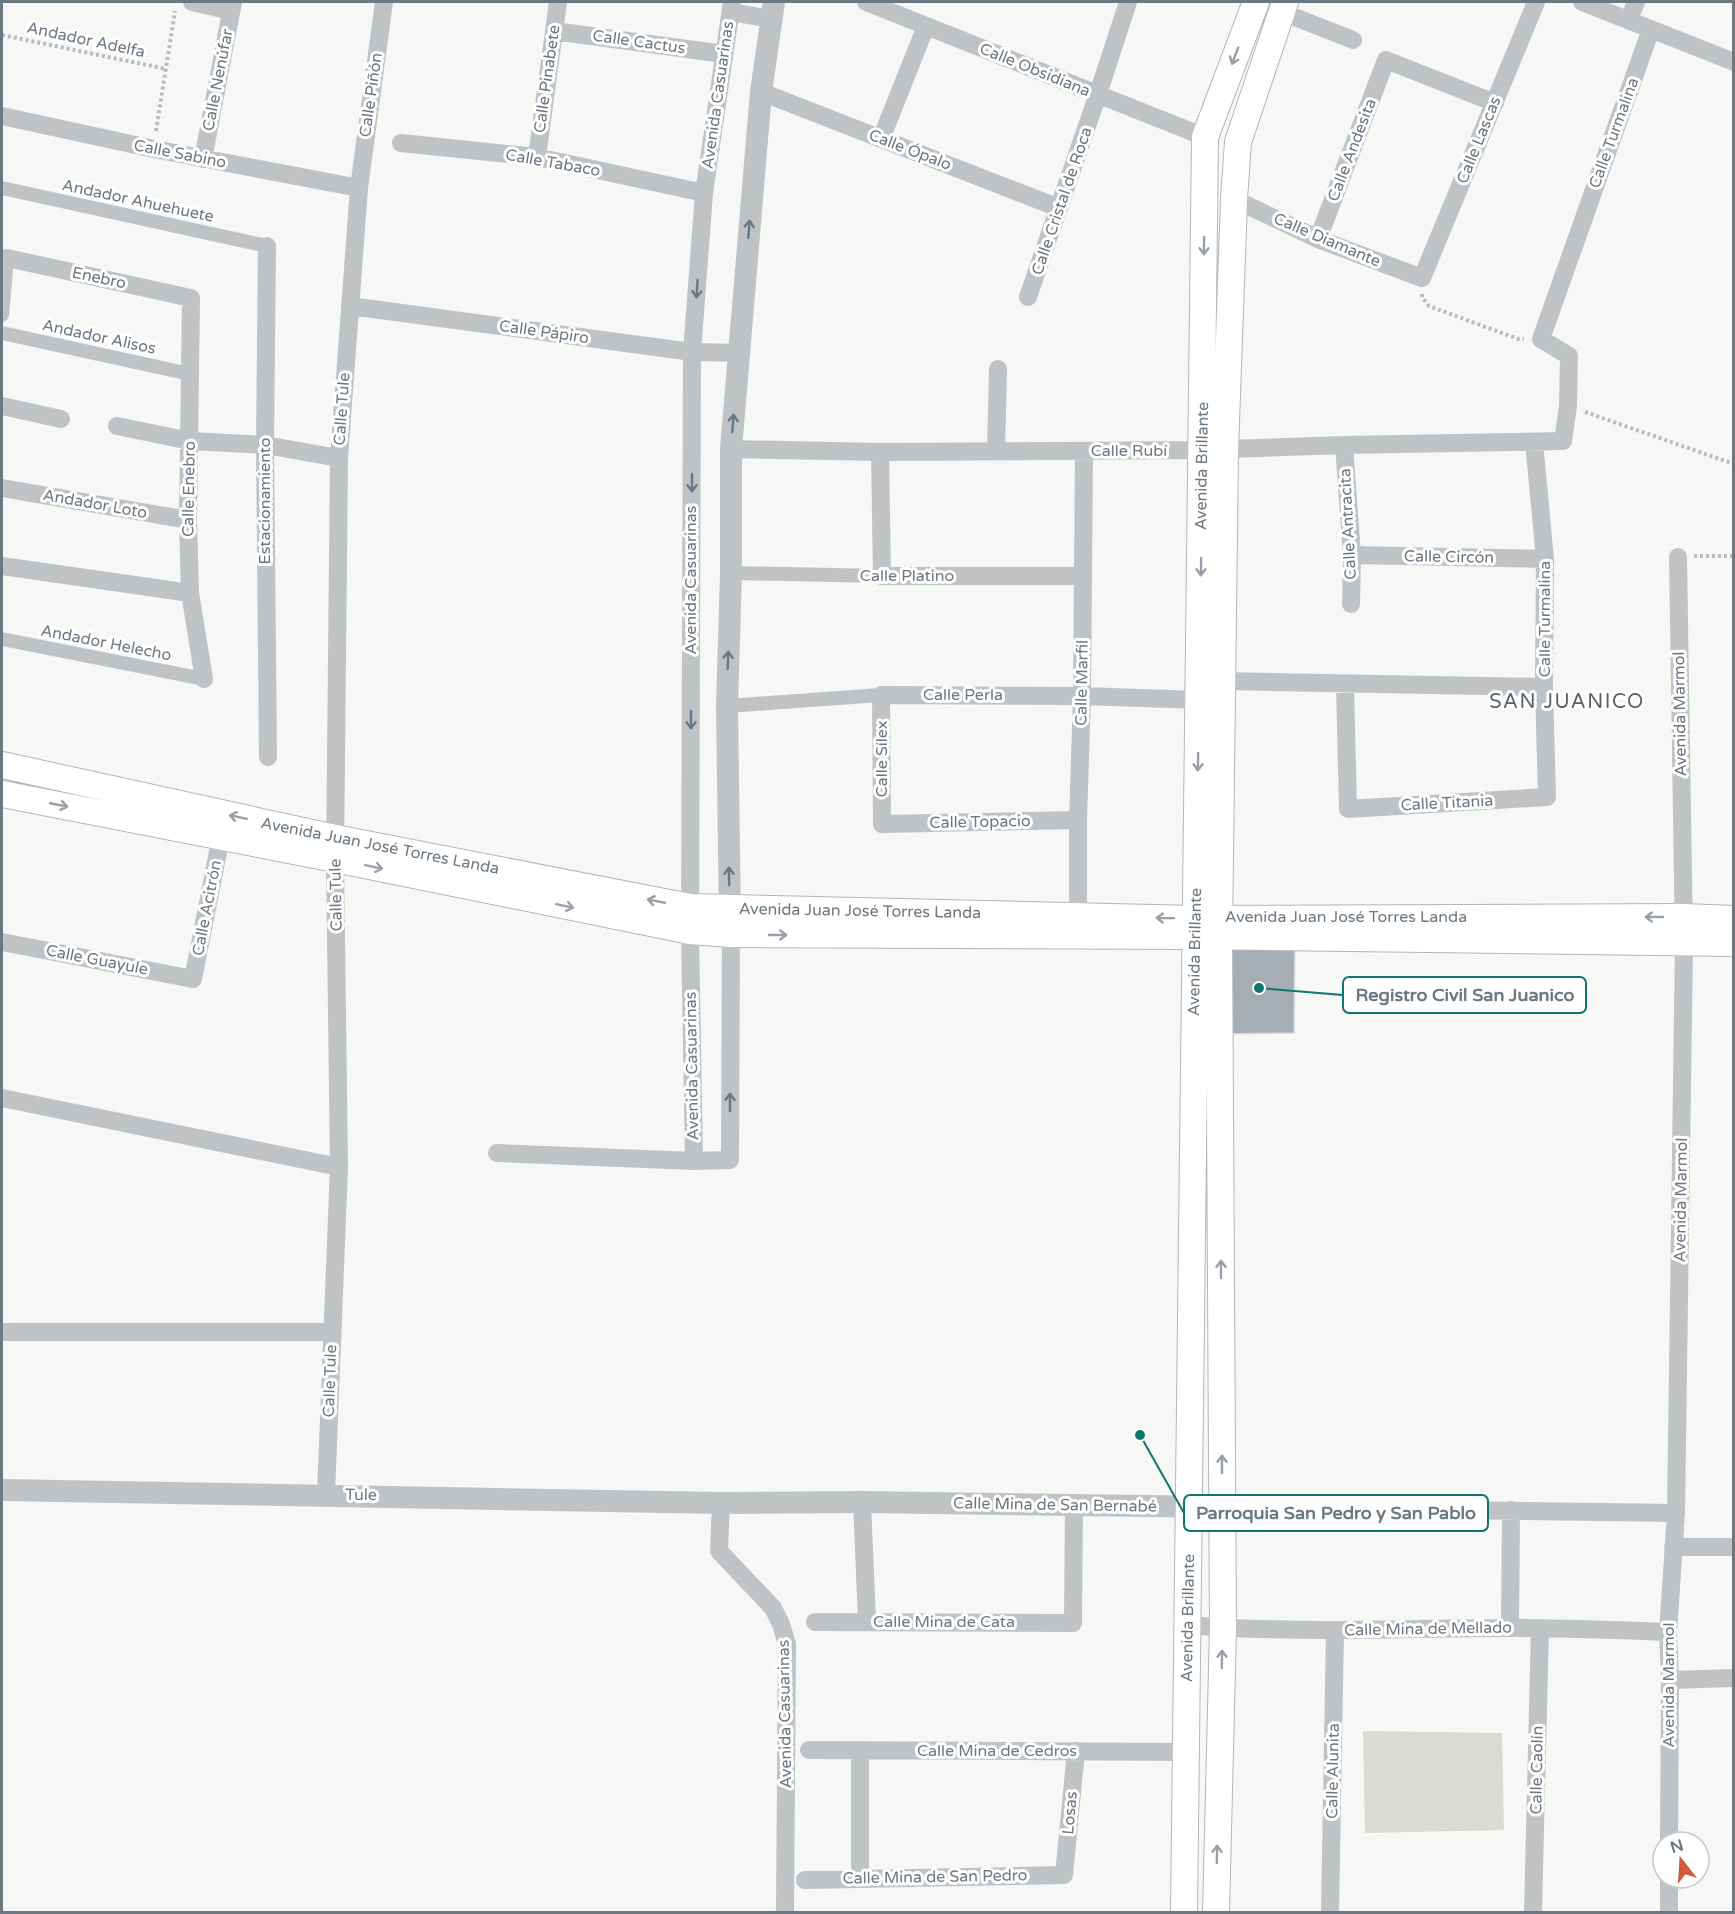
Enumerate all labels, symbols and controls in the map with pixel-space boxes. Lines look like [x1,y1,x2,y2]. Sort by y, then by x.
street label: Andador Adelfa [25,18,147,62]
street label: Avenida Casuarinas [698,20,738,170]
street label: Calle Pinabete [530,24,564,134]
street label: Calle Cactus [591,26,687,58]
street label: Calle Nenúfar [198,27,238,133]
street label: Calle Obsidiana [977,39,1093,101]
one-way arrow [1229,46,1240,65]
street label: Calle Piñón [355,51,387,139]
street label: Calle Turmalina [1585,75,1643,191]
street label: Calle Lascas [1452,93,1506,187]
street label: Calle Andesita [1323,96,1381,204]
street label: Calle Cristal de Roca [1027,124,1097,278]
street label: Calle Ópalo [866,125,954,175]
street label: Calle Sabino [132,135,228,173]
street label: Calle Tabaco [504,145,602,181]
street label: Andador Ahuehuete [60,175,216,227]
street label: Calle Diamante [1270,208,1384,272]
one-way arrow [744,219,755,239]
one-way arrow [1198,235,1210,255]
street label: Enebro [70,263,128,293]
one-way arrow [691,278,702,298]
street label: Andador Alisos [40,315,158,359]
street label: Calle Pápiro [498,316,590,348]
street label: Calle Tule [329,372,355,446]
street label: Avenida Brillante [1191,402,1213,530]
one-way arrow [728,414,739,434]
street label: Estacionamiento [255,438,275,564]
street label: Calle Enebro [178,441,200,537]
street label: Calle Rubí [1091,441,1167,461]
street label: Calle Antracita [1335,468,1361,580]
one-way arrow [686,473,698,493]
street label: Andador Loto [41,485,149,523]
street label: Avenida Casuarinas [681,506,701,654]
street label: Calle Circón [1404,546,1494,568]
one-way arrow [1195,556,1207,576]
street label: Calle Turmalina [1535,561,1555,677]
street label: Calle Platino [860,566,954,586]
street label: Andador Helecho [39,621,173,665]
street label: Calle Marfil [1071,640,1093,726]
one-way arrow [723,650,734,670]
street label: Avenida Marmol [1669,651,1691,777]
street label: Calle Perla [923,685,1003,705]
district label: SAN JUANICO [1489,690,1645,714]
one-way arrow [685,710,697,730]
street label: Calle Sílex [872,721,892,797]
one-way arrow [1193,751,1204,771]
street label: Calle Titania [1400,791,1494,815]
one-way arrow [49,800,68,811]
one-way arrow [229,811,248,822]
street label: Calle Topacio [929,811,1031,833]
street label: Avenida Juan José Torres Landa [259,813,501,879]
street label: Calle Acitrón [188,858,226,958]
street label: Calle Tule [325,858,347,932]
one-way arrow [364,862,383,873]
one-way arrow [723,866,735,886]
street label: Avenida Brillante [1184,888,1206,1016]
one-way arrow [647,895,666,906]
street label: Avenida Juan José Torres Landa [739,899,981,923]
one-way arrow [555,901,574,912]
street label: Avenida Juan José Torres Landa [1225,907,1467,927]
one-way arrow [1645,911,1665,923]
one-way arrow [1156,912,1176,924]
one-way arrow [768,929,788,941]
street label: Calle Guayule [44,940,150,980]
callout: Registro Civil San Juanico [1343,977,1586,1013]
text: Registro Civil San Juanico [1356,984,1575,1006]
street label: Avenida Casuarinas [681,991,703,1141]
one-way arrow [724,1092,736,1112]
street label: Avenida Marmol [1670,1137,1692,1263]
one-way arrow [1215,1260,1227,1280]
street label: Calle Tule [319,1344,341,1418]
one-way arrow [1216,1455,1227,1475]
street label: Tule [345,1485,377,1505]
street label: Calle Mina de San Bernabé [953,1493,1157,1517]
callout: Parroquia San Pedro y San Pablo [1184,1495,1488,1531]
text: Parroquia San Pedro y San Pablo [1196,1502,1476,1524]
street label: Avenida Brillante [1177,1554,1199,1682]
street label: Calle Mina de Cata [873,1612,1015,1632]
street label: Calle Mina de Mellado [1344,1618,1512,1640]
street label: Avenida Marmol [1659,1623,1679,1747]
street label: Avenida Casuarinas [774,1639,796,1789]
one-way arrow [1216,1650,1228,1670]
street label: Calle Alunita [1322,1723,1344,1819]
street label: Calle Caolín [1526,1725,1548,1815]
street label: Calle Mina de Cedros [917,1741,1077,1761]
street label: Losas [1058,1791,1082,1835]
north arrow [1651,1830,1711,1890]
text: N [1668,1835,1686,1858]
one-way arrow [1212,1845,1223,1865]
street label: Calle Mina de San Pedro [842,1865,1028,1889]

